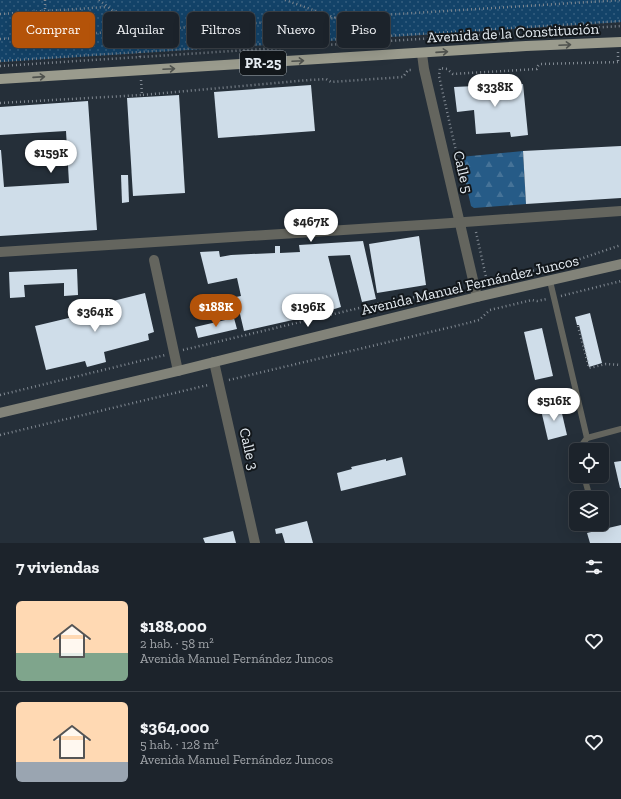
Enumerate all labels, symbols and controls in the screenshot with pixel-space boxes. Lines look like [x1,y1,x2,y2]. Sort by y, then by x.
chip: Comprar [12,12,95,48]
chip: Alquilar [103,12,179,48]
chip: Filtros [187,12,255,48]
chip: Nuevo [263,12,329,48]
chip: Piso [337,12,390,48]
street label: Avenida de la Constitución [427,19,600,46]
one-way arrow [558,41,571,48]
one-way arrow [435,49,448,56]
road number: PR-25 [240,51,286,75]
one-way arrow [291,57,304,64]
one-way arrow [162,65,175,72]
one-way arrow [32,73,45,80]
pin: $338K [467,74,523,108]
text: $338K [477,79,513,94]
pin: $159K [23,140,79,174]
text: $159K [34,145,68,160]
street label: Calle 5 [449,149,477,195]
pin: $467K [283,209,339,243]
text: $467K [293,214,329,229]
street label: Avenida Manuel Fernández Juncos [359,251,581,319]
pin: $188K [188,294,244,328]
pin: $196K [280,294,336,328]
pin: $364K [67,299,123,333]
text: $188K [199,299,233,314]
text: $196K [291,299,325,314]
text: $364K [77,304,113,319]
pin: $516K [526,388,582,422]
text: $516K [537,393,571,408]
street label: Calle 3 [235,426,263,472]
map controls [569,443,609,531]
button: locate [569,443,609,483]
button: layers [569,491,609,531]
icon: filters [583,556,605,578]
text: 7 viviendas [16,557,99,577]
text: $188,000 [140,616,207,636]
icon: home [48,617,96,665]
icon: heart [583,630,605,652]
text: 2 hab. · 58 m² [140,636,214,651]
text: Avenida Manuel Fernández Juncos [140,651,333,666]
text: $364,000 [140,717,209,737]
icon: home [48,718,96,766]
icon: heart [583,731,605,753]
text: 5 hab. · 128 m² [140,737,219,752]
text: Avenida Manuel Fernández Juncos [140,752,333,767]

